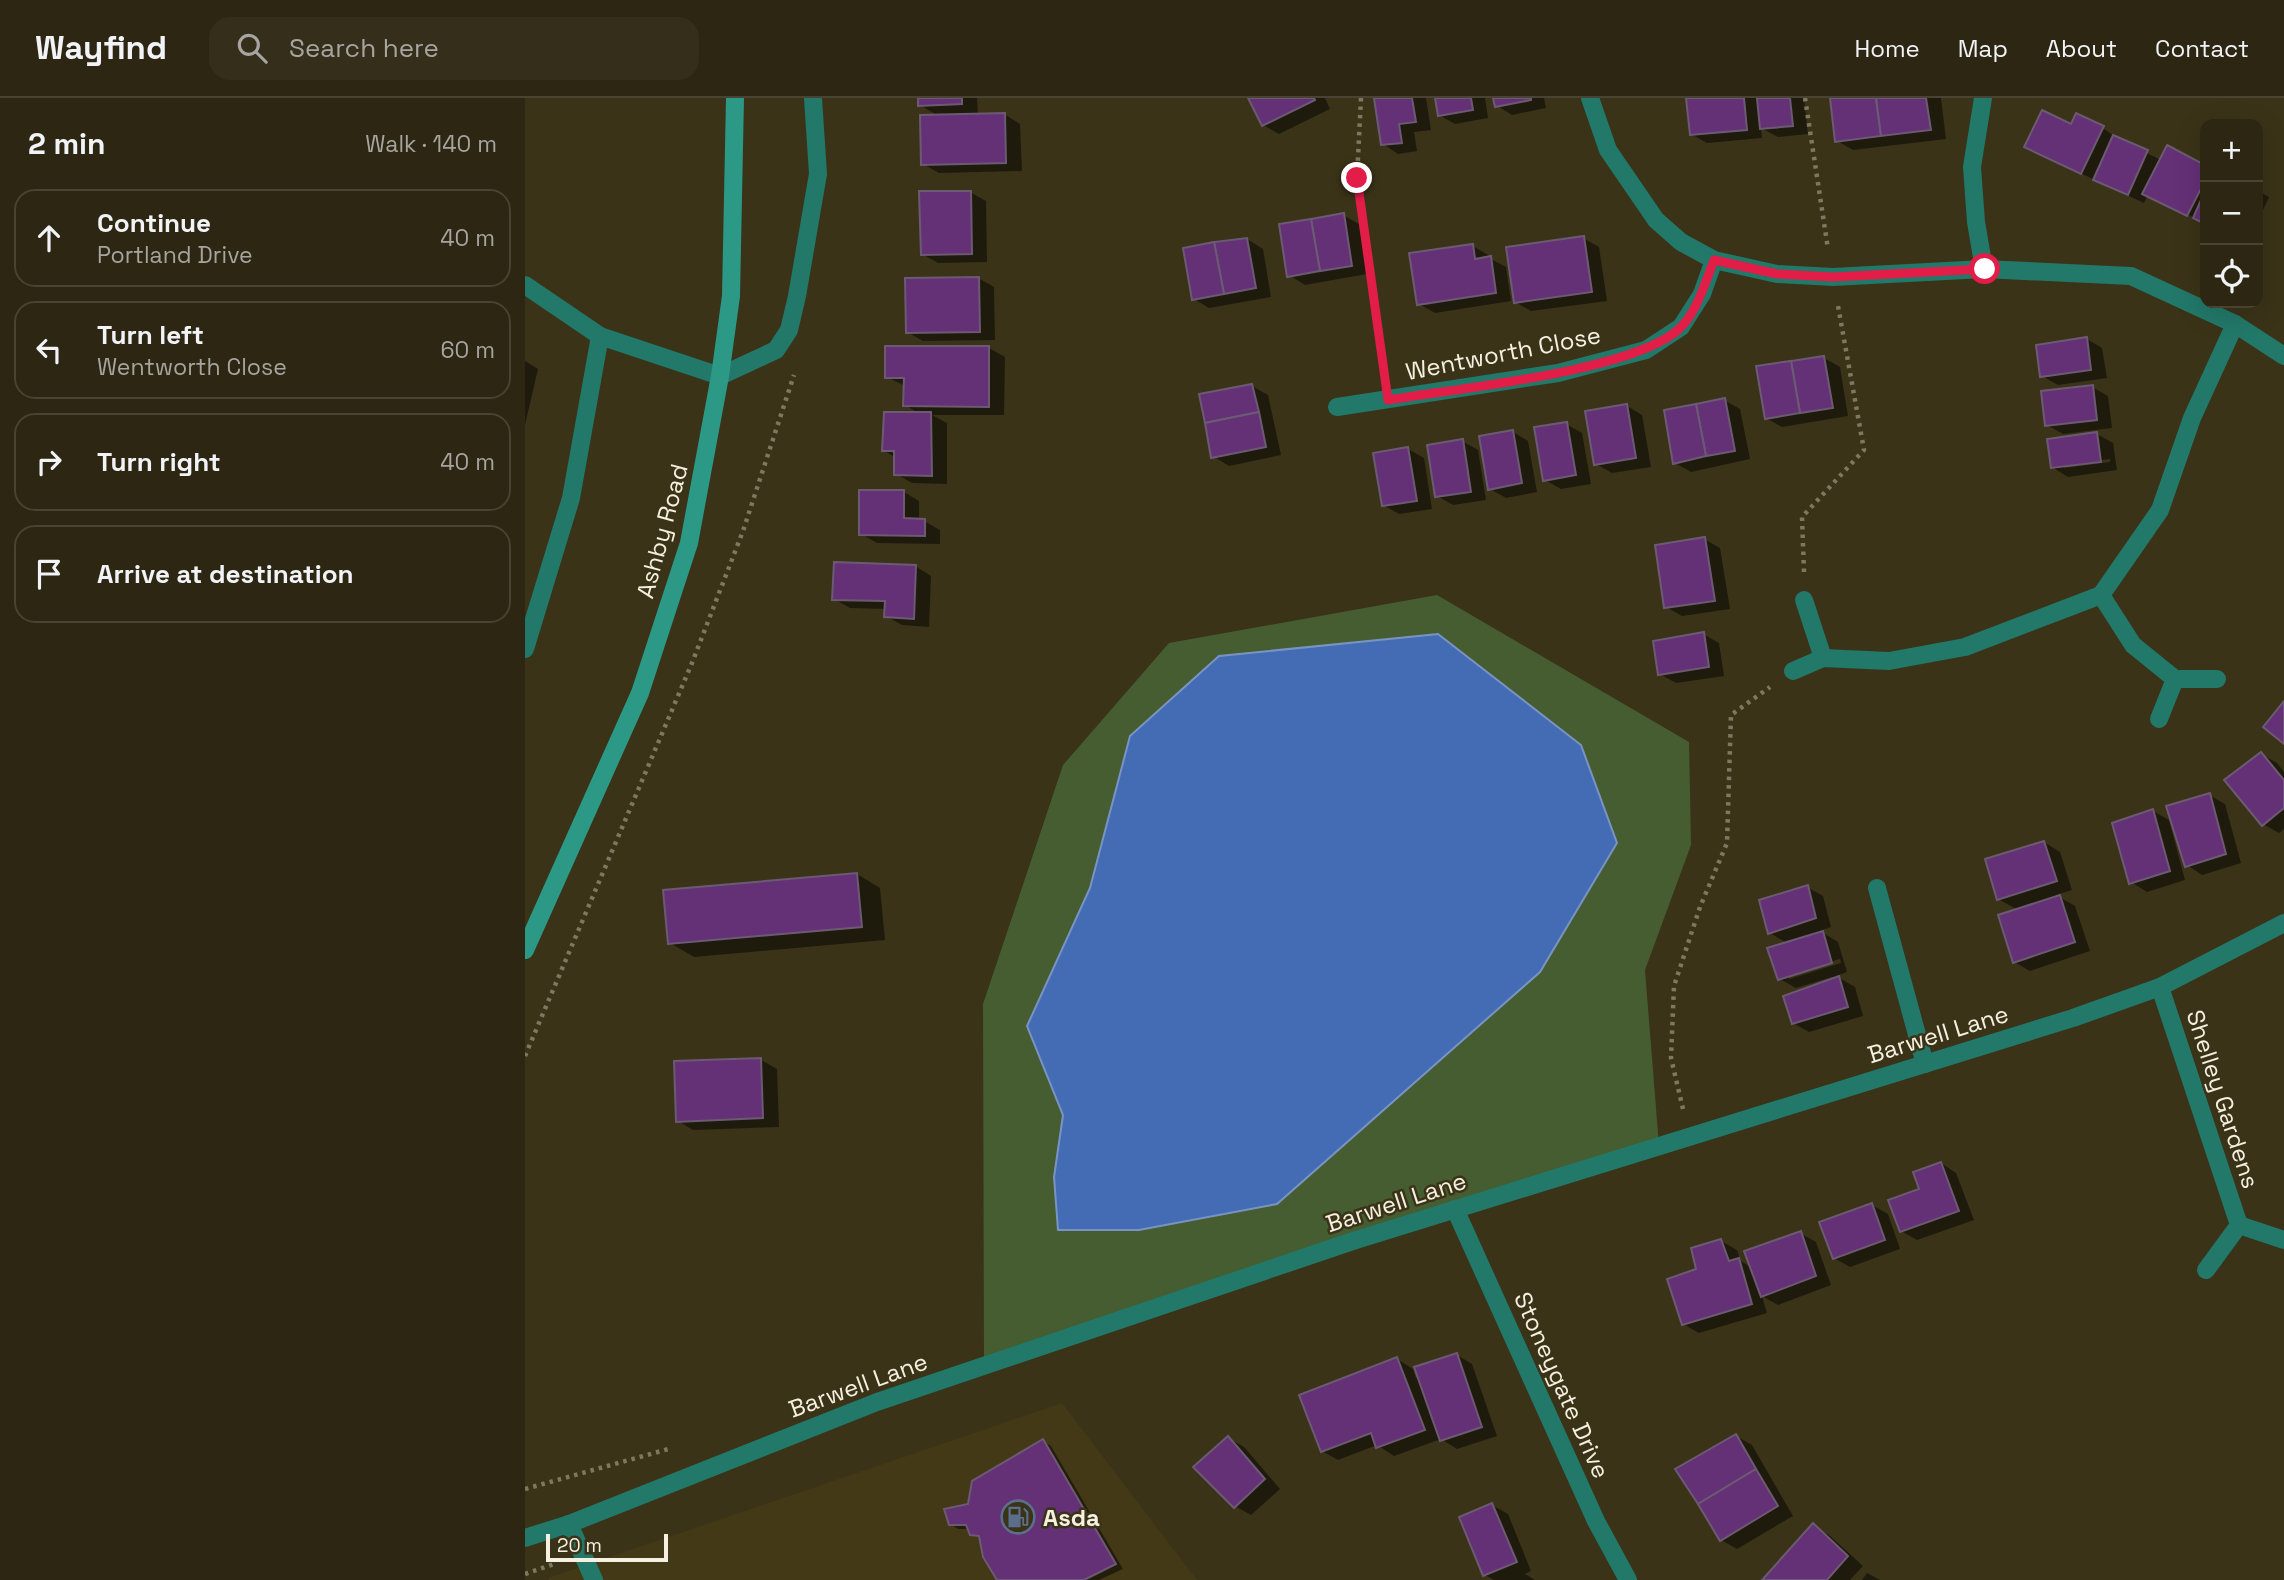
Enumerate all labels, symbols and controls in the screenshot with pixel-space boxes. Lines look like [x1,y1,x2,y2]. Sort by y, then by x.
search box [209,17,699,80]
text: Wayfind [35,27,167,69]
icon: search [233,29,271,67]
text: Search here [289,31,439,65]
text: Home [1854,33,1920,64]
text: Map [1958,33,2008,64]
text: About [2046,33,2117,64]
text: Contact [2155,33,2249,64]
map controls [2200,119,2263,308]
button: + [2200,119,2263,182]
text: 2 min [28,124,106,163]
text: Walk · 140 m [365,129,497,159]
route end [1341,162,1372,193]
button: − [2200,182,2263,245]
text: Continue [97,206,211,240]
icon: ahead [30,219,68,257]
text: 40 m [440,223,495,253]
text: Portland Drive [97,240,253,270]
button: locate [2200,245,2263,308]
route start [1969,253,2000,284]
text: Turn left [97,318,204,352]
street label: Wentworth Close [1403,319,1603,387]
icon: left [30,331,68,369]
text: 60 m [440,335,495,365]
text: Wentworth Close [97,352,287,382]
icon: right [30,443,68,481]
text: Turn right [97,445,221,479]
text: 40 m [440,447,495,477]
street label: Ashby Road [629,460,695,602]
icon: arrive [30,555,68,593]
text: Arrive at destination [97,557,354,591]
street label: Barwell Lane [1864,998,2012,1070]
street label: Shelley Gardens [2180,1006,2266,1192]
street label: Barwell Lane [1322,1165,1470,1239]
street label: Stoneygate Drive [1507,1287,1617,1483]
street label: Barwell Lane [784,1346,932,1424]
fuel station icon: Asda [999,1498,1037,1536]
place label: Asda [1043,1502,1100,1533]
scale bar [546,1531,669,1563]
text: 20 m [557,1533,602,1558]

